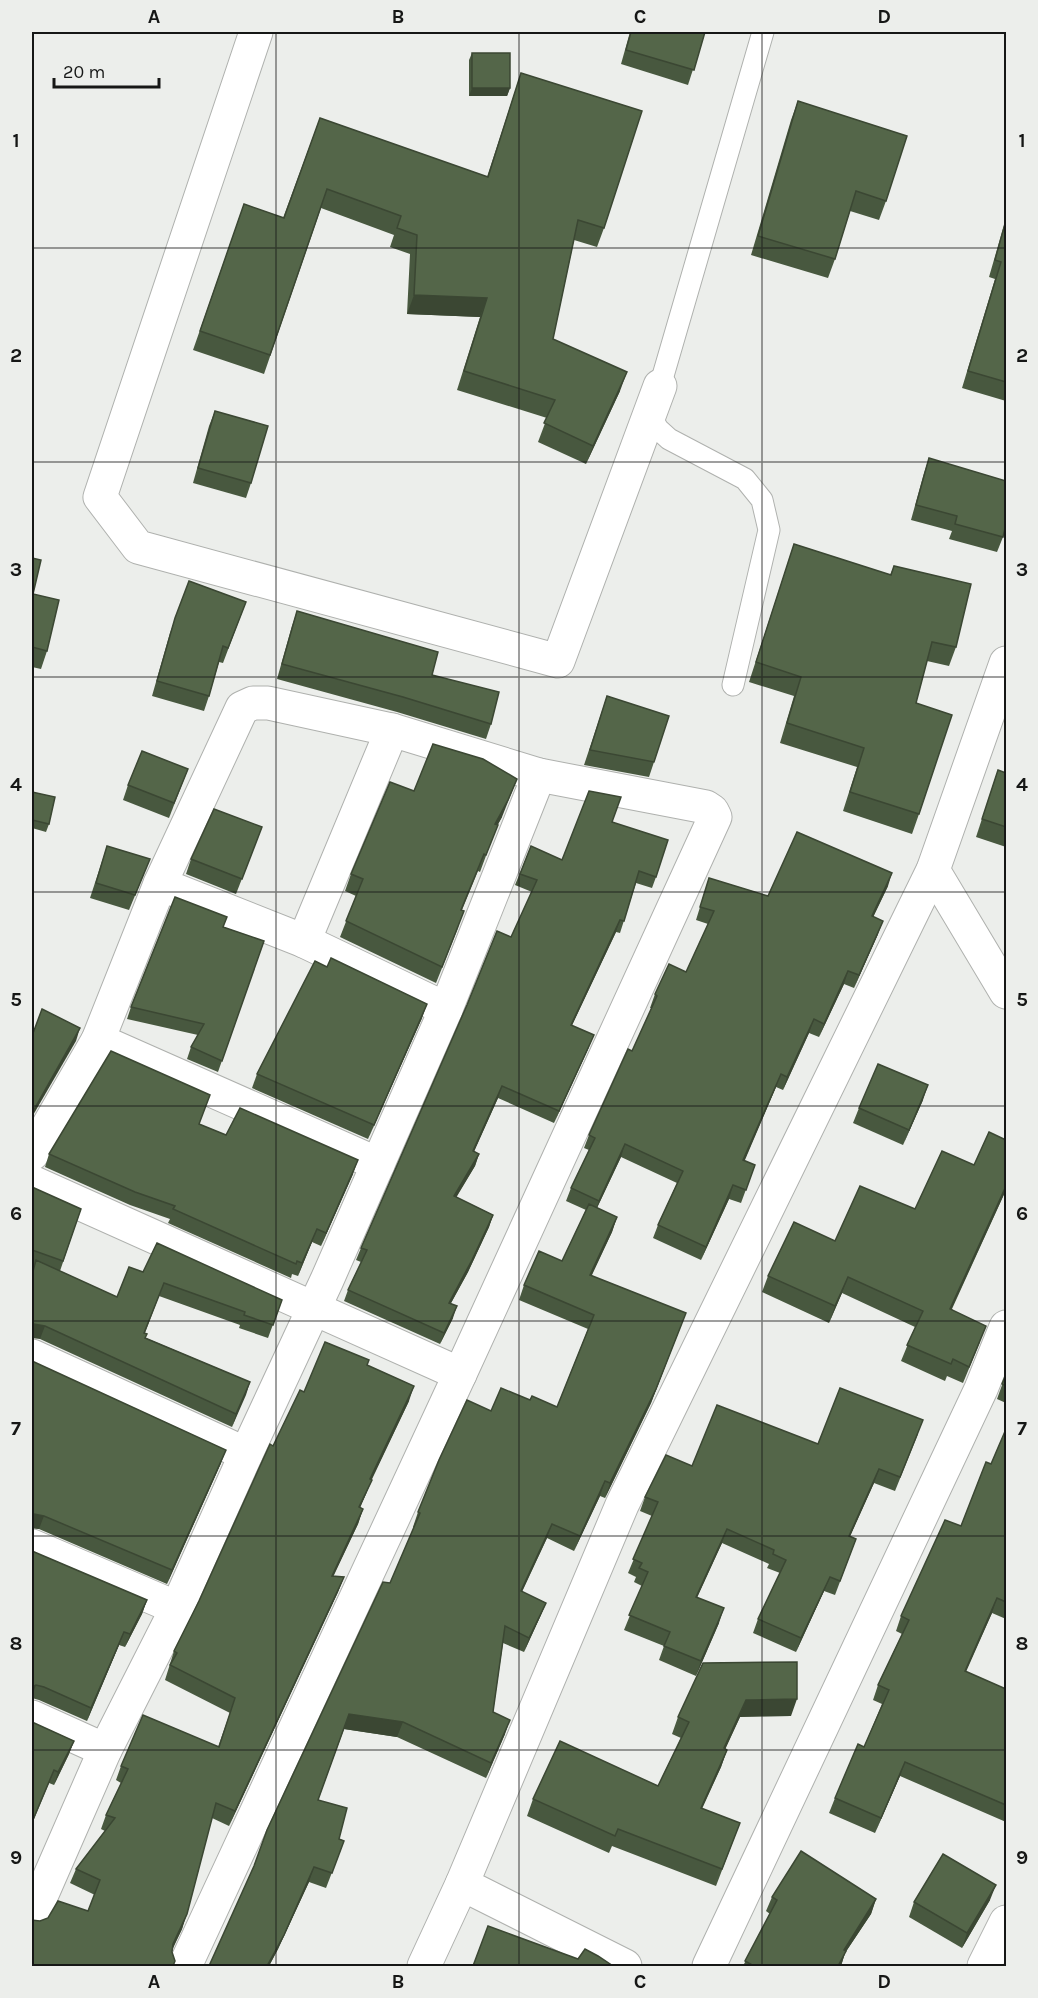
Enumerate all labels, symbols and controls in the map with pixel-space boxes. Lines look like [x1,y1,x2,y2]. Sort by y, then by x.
text: A [148,5,161,28]
text: B [392,5,404,28]
text: C [634,5,646,28]
text: D [877,5,891,28]
scale bar [54,51,159,89]
text: 20 m [63,61,105,83]
text: 1 [12,129,20,152]
text: 1 [1018,129,1026,152]
text: 2 [10,344,22,367]
text: 2 [1016,344,1028,367]
text: 3 [10,558,22,581]
text: 3 [1016,558,1028,581]
text: 4 [10,773,22,796]
text: 4 [1016,773,1028,796]
text: 5 [10,988,22,1011]
text: 5 [1016,988,1028,1011]
text: 6 [10,1202,22,1225]
text: 6 [1016,1202,1028,1225]
text: 7 [11,1417,21,1440]
text: 7 [1017,1417,1027,1440]
text: 8 [10,1632,22,1655]
text: 8 [1016,1632,1028,1655]
text: 9 [10,1846,22,1869]
text: 9 [1016,1846,1028,1869]
text: A [148,1970,161,1993]
text: B [392,1970,404,1993]
text: C [634,1970,646,1993]
text: D [877,1970,891,1993]

